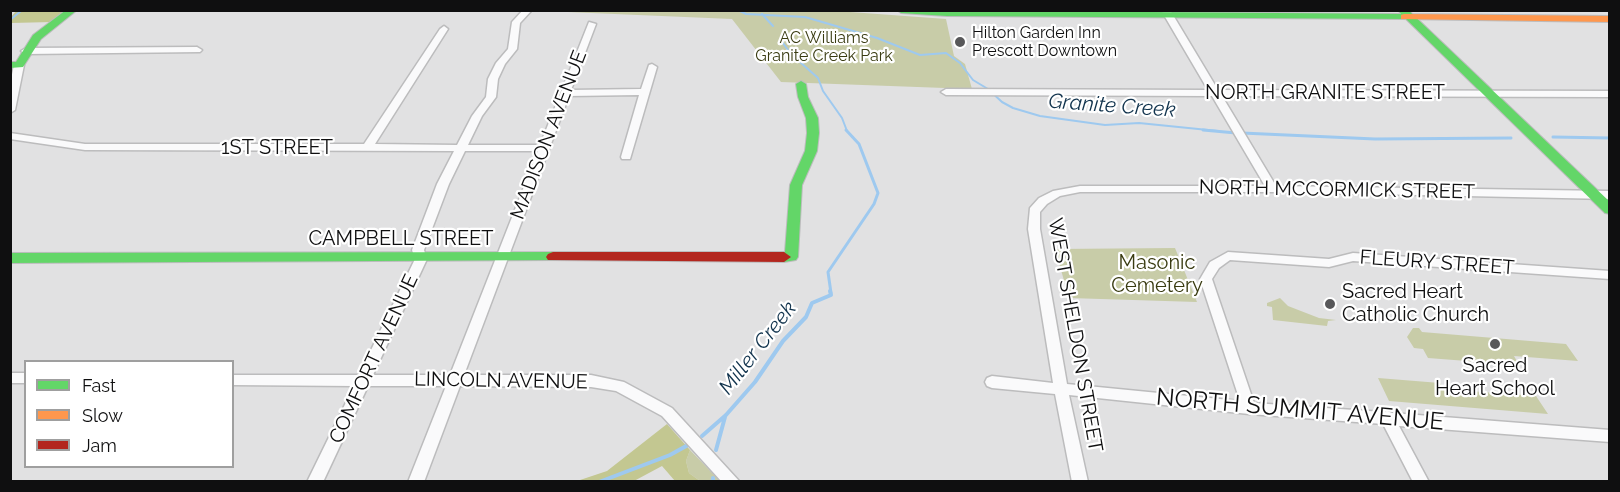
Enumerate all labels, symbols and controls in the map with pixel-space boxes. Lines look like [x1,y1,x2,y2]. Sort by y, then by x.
place label: Hilton Garden Inn Prescott Downtown [972,23,1117,61]
park label: AC Williams Granite Creek Park [755,28,893,66]
marker: Hilton Garden Inn Prescott Downtown [953,35,967,49]
street label: MADISON AVENUE [506,47,592,223]
street label: NORTH GRANITE STREET [1205,81,1445,105]
water label: Granite Creek [1048,89,1176,123]
street label: 1ST STREET [221,136,333,160]
street label: NORTH MCCORMICK STREET [1199,176,1475,204]
street label: WEST SHELDON STREET [1043,216,1107,454]
street label: CAMPBELL STREET [309,227,493,251]
street label: FLEURY STREET [1359,246,1515,280]
park label: Masonic Cemetery [1111,251,1203,298]
street label: COMFORT AVENUE [324,271,424,447]
place label: Sacred Heart Catholic Church [1342,280,1489,327]
water label: Miller Creek [714,296,802,400]
marker: Sacred Heart Catholic Church [1323,297,1337,311]
marker: Sacred Heart School [1488,337,1502,351]
place label: Sacred Heart School [1435,354,1555,401]
legend [24,360,234,468]
street label: LINCOLN AVENUE [414,367,588,395]
text: Fast [82,375,116,396]
street label: NORTH SUMMIT AVENUE [1155,383,1445,437]
text: Slow [82,405,123,426]
text: Jam [82,435,117,456]

